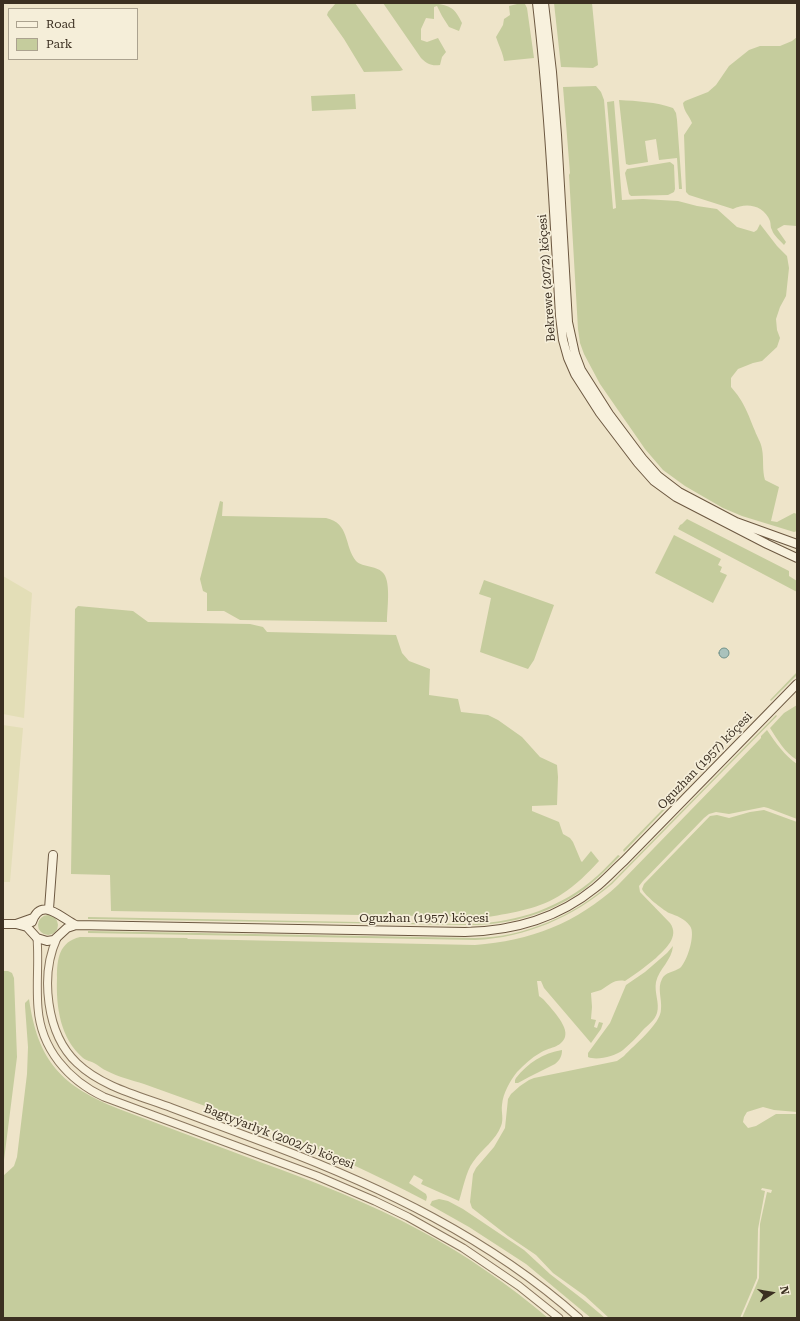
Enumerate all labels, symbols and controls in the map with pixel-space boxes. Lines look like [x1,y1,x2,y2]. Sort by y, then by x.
legend [8,8,138,60]
text: Road [46,17,75,31]
text: Park [46,37,72,51]
street label: Bekrewe (2072) köçesi [535,214,559,342]
street label: Oguzhan (1957) köçesi [655,709,755,813]
street label: Oguzhan (1957) köçesi [359,911,489,925]
street label: Bagtyýarlyk (2002/5) köçesi [202,1102,356,1172]
north arrow [752,1273,792,1313]
text: N [777,1285,791,1296]

